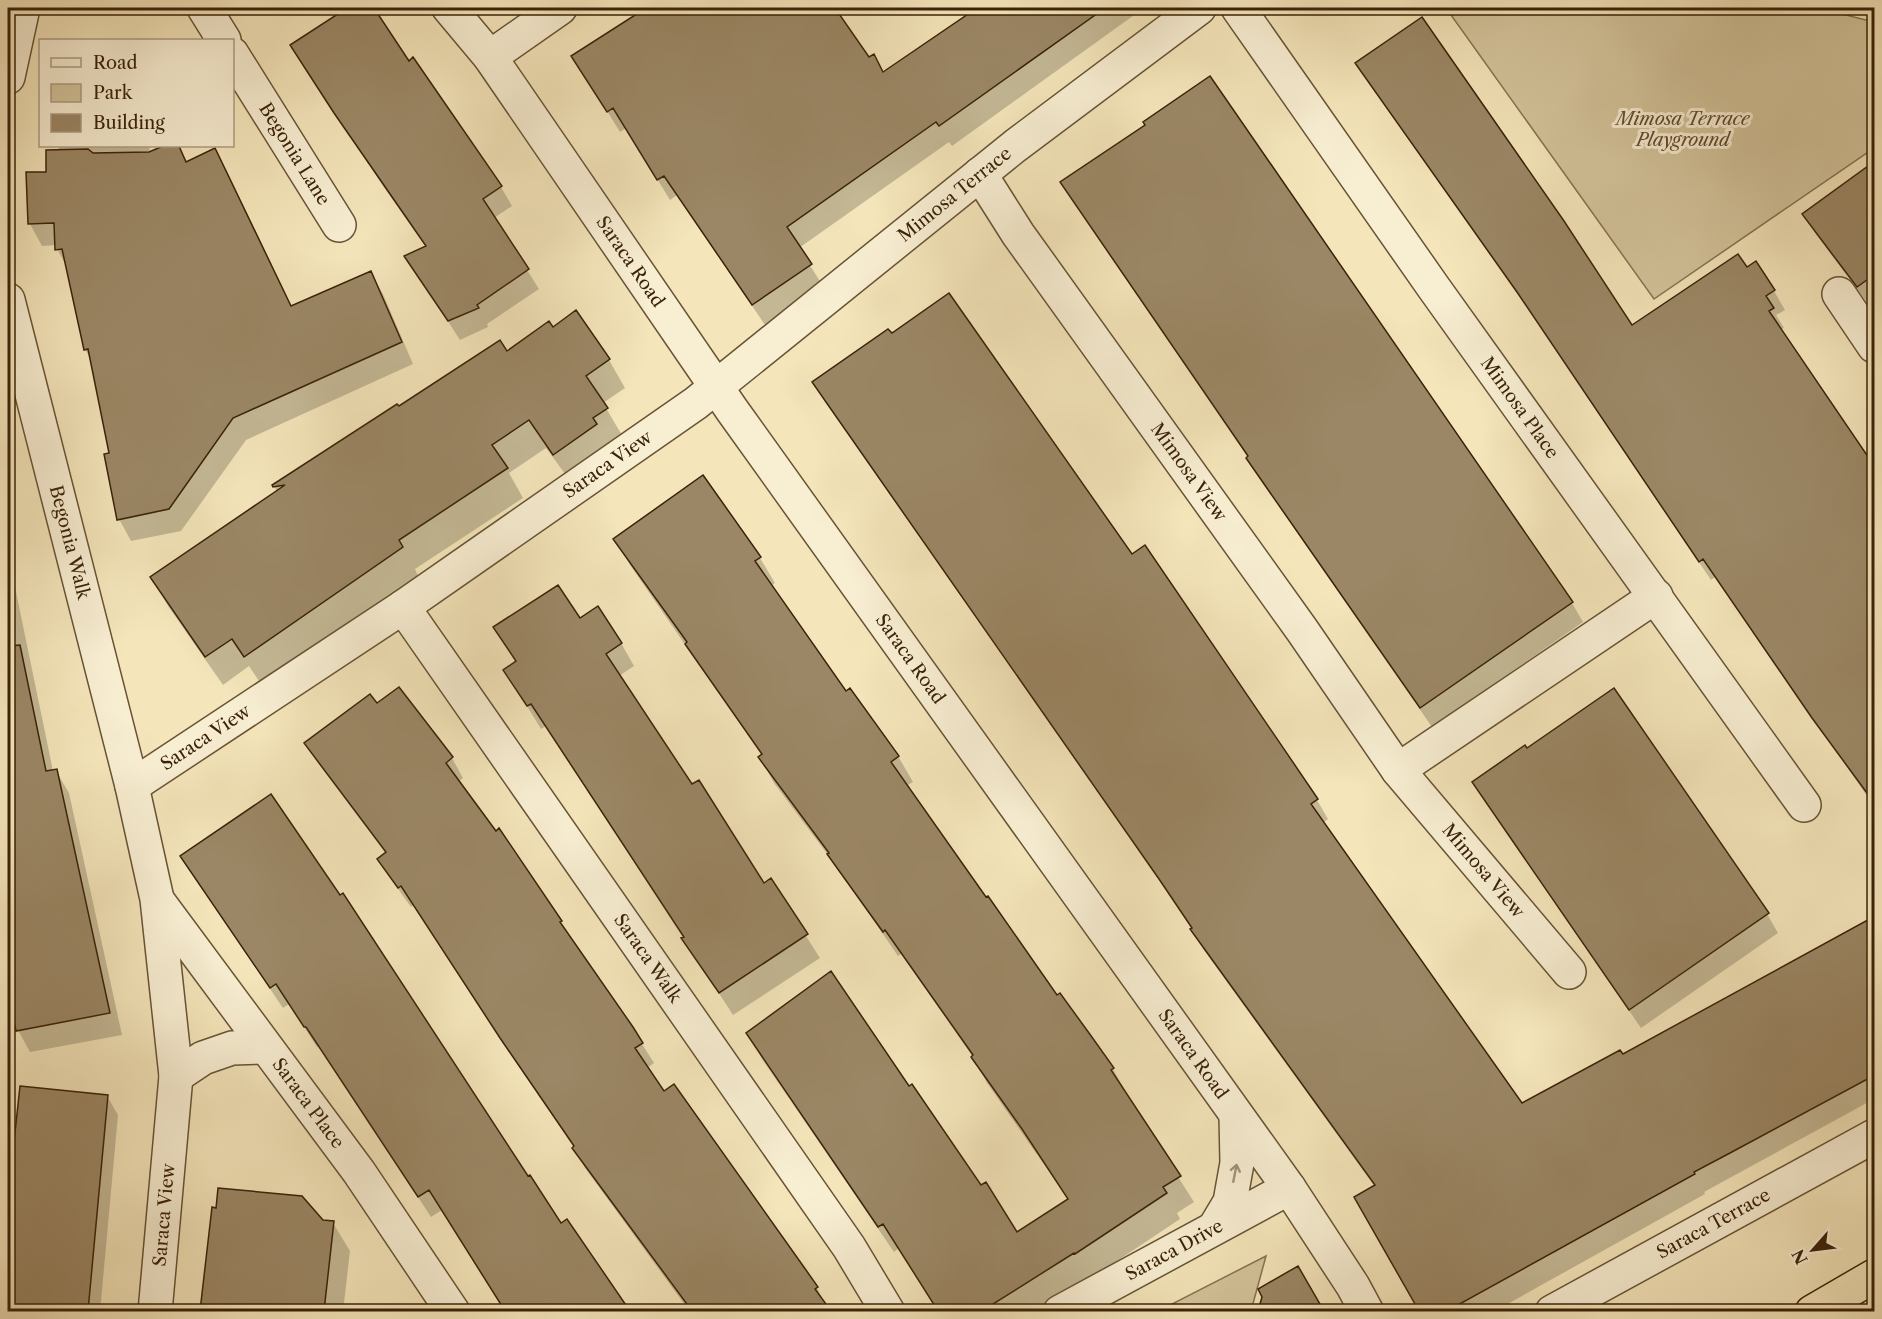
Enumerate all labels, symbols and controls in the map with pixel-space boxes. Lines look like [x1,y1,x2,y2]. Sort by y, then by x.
legend [39,39,234,147]
text: Road [93,52,138,74]
text: Park [93,82,134,104]
street label: Begonia Lane [254,99,335,209]
park label: Mimosa Terrace Playground [1614,108,1751,151]
text: Building [93,112,165,134]
street label: Mimosa Terrace [894,142,1016,247]
street label: Saraca Road [591,212,669,311]
street label: Mimosa Place [1476,353,1563,463]
street label: Mimosa View [1146,419,1232,526]
street label: Saraca View [559,425,657,503]
street label: Begonia Walk [45,483,95,603]
street label: Saraca Road [871,610,950,708]
street label: Saraca View [156,699,255,775]
street label: Mimosa View [1437,819,1530,923]
street label: Saraca Walk [609,909,687,1008]
street label: Saraca Road [1154,1005,1233,1103]
street label: Saraca Place [267,1054,349,1153]
street label: Saraca View [149,1162,180,1267]
one-way arrow [1230,1164,1241,1183]
street label: Saraca Terrace [1653,1184,1774,1264]
street label: Saraca Drive [1122,1215,1227,1285]
north arrow [1783,1220,1843,1280]
text: N [1788,1246,1812,1268]

